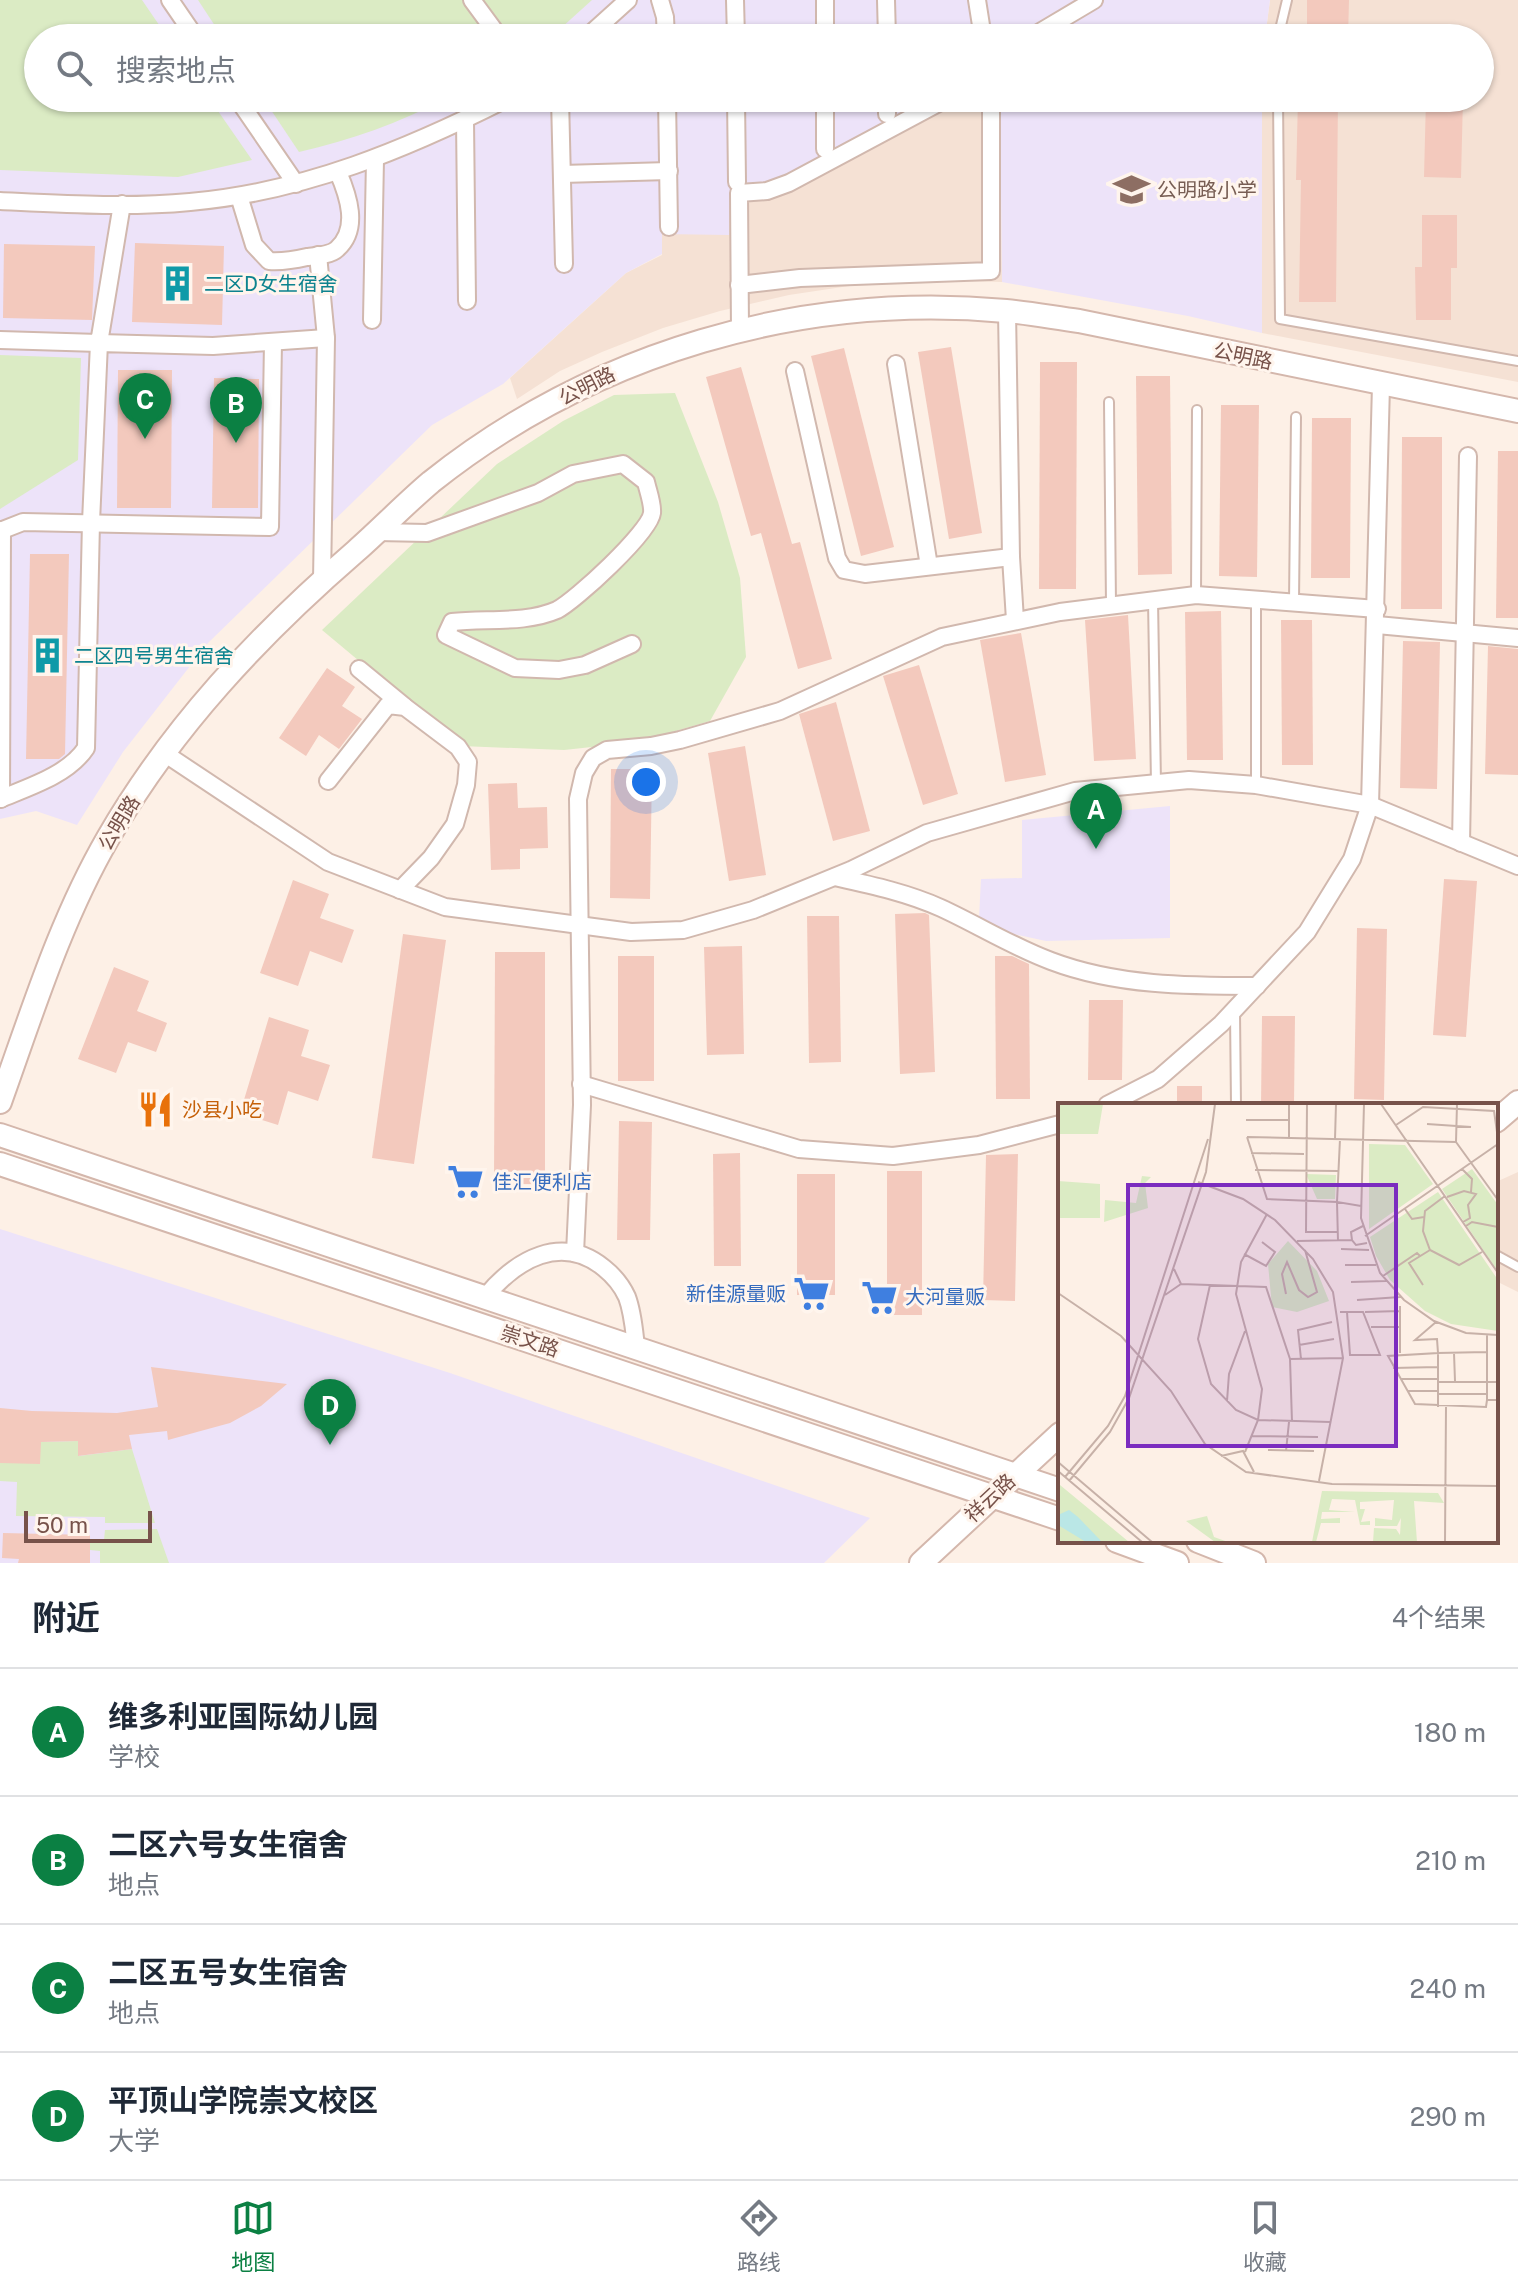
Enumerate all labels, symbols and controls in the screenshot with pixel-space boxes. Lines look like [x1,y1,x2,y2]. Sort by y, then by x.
search box [24,24,1494,112]
icon: search [52,46,96,90]
text: 搜索地点 [116,52,236,88]
school or university icon: 公明路小学 [1112,171,1150,209]
place label: 公明路小学 [1157,178,1257,202]
building icon: 二区D女生宿舍 [159,265,197,303]
place label: 二区D女生宿舍 [204,272,338,296]
street label: 公明路 [1211,338,1275,374]
street label: 公明路 [555,362,619,410]
pin: C [119,373,171,439]
pin: B [210,377,262,443]
building icon: 二区四号男生宿舍 [29,637,67,675]
place label: 二区四号男生宿舍 [74,644,234,668]
your location [626,762,666,802]
pin: A [1070,783,1122,849]
street label: 公明路 [93,791,145,855]
restaurant icon: 沙县小吃 [137,1091,175,1129]
place label: 沙县小吃 [182,1098,262,1122]
inset map [1058,1103,1498,1543]
supermarket icon: 佳汇便利店 [447,1163,485,1201]
place label: 佳汇便利店 [492,1170,592,1194]
supermarket icon: 新佳源量贩 [793,1275,831,1313]
supermarket icon: 大河量贩 [860,1278,898,1316]
place label: 新佳源量贩 [686,1282,786,1306]
place label: 大河量贩 [905,1285,985,1309]
street label: 崇文路 [498,1320,562,1362]
pin: D [304,1379,356,1445]
street label: 祥云路 [960,1469,1020,1527]
scale bar [24,1507,152,1543]
text: 50 m [36,1512,88,1538]
text: 附近 [32,1598,100,1638]
text: 4个结果 [1392,1602,1486,1633]
text: 维多利亚国际幼儿园 [108,1698,378,1734]
text: A [49,1717,67,1748]
text: 180 m [1414,1717,1486,1748]
text: 学校 [108,1741,160,1772]
text: 二区六号女生宿舍 [108,1826,348,1862]
text: B [49,1845,67,1876]
text: 210 m [1415,1845,1486,1876]
text: 地点 [108,1869,160,1900]
text: 二区五号女生宿舍 [108,1954,348,1990]
text: C [49,1973,67,2004]
text: 240 m [1409,1973,1486,2004]
text: 地点 [108,1997,160,2028]
text: 平顶山学院崇文校区 [108,2082,378,2118]
text: D [49,2101,67,2132]
text: 290 m [1410,2101,1486,2132]
text: 大学 [108,2125,160,2156]
tab: 地图 [231,2196,275,2276]
tab: 路线 [737,2196,781,2276]
tab: 收藏 [1243,2196,1287,2276]

